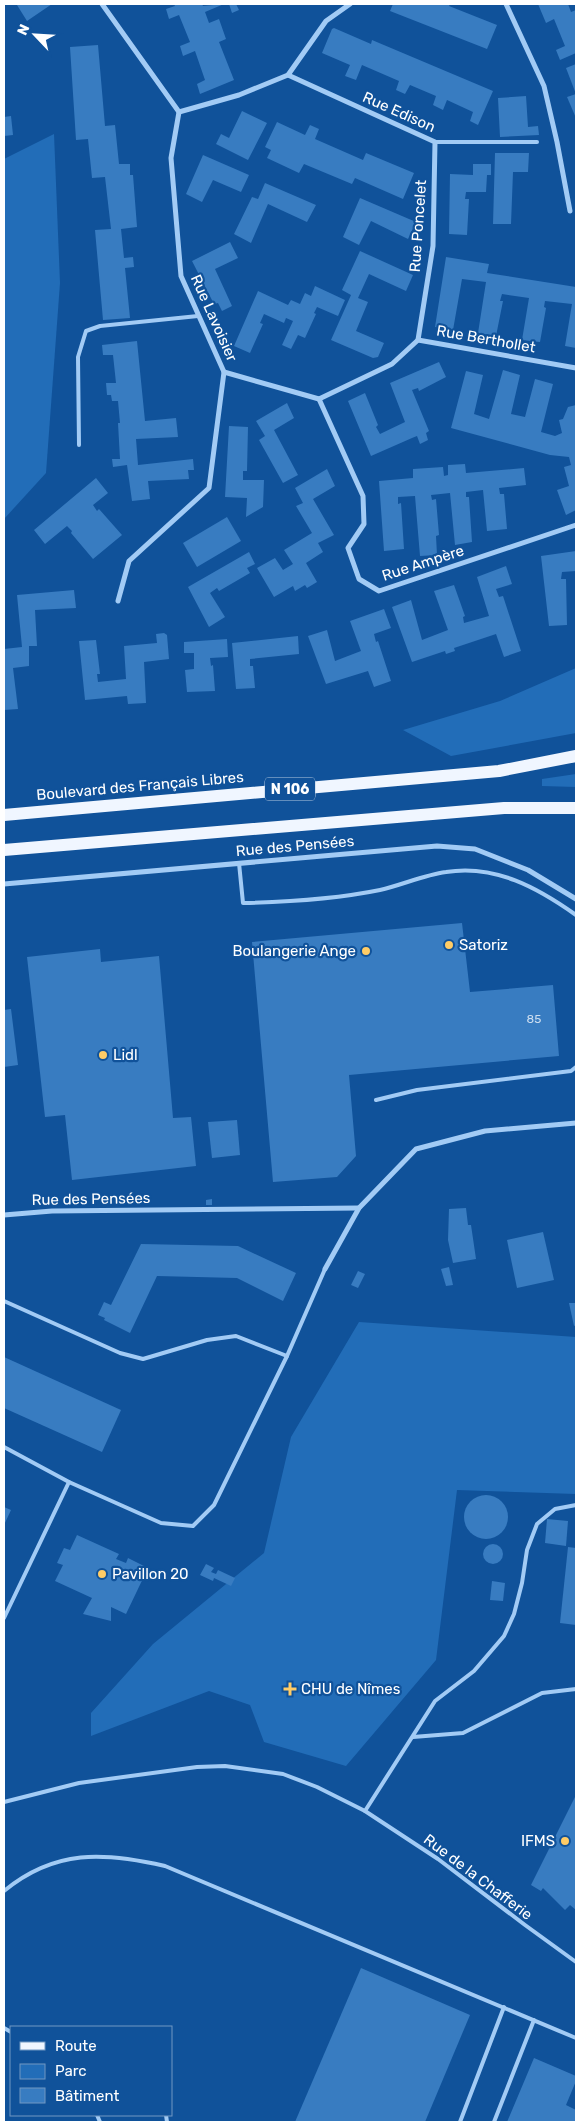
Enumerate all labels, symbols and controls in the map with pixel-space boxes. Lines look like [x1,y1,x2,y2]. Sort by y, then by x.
north arrow [10,10,60,60]
text: N [14,22,34,38]
street label: Rue Edison [360,88,438,136]
street label: Rue Poncelet [406,179,430,273]
street label: Rue Lavoisier [187,272,241,364]
street label: Rue Berthollet [435,321,537,357]
street label: Rue Ampère [380,541,466,585]
street label: Boulevard des Français Libres [36,768,245,804]
road number: N 106 [265,778,315,801]
street label: Rue des Pensées [235,832,355,860]
place label: Satoriz [459,936,508,954]
marker: Satoriz [443,939,455,951]
place label: Boulangerie Ange [232,942,356,960]
marker: Boulangerie Ange [360,945,372,957]
house number: 85 [527,1012,541,1026]
place label: Lidl [113,1046,138,1064]
marker: Lidl [97,1049,109,1061]
street label: Rue des Pensées [32,1189,151,1209]
place label: Pavillon 20 [112,1565,189,1583]
marker: Pavillon 20 [96,1568,108,1580]
place label: CHU de Nîmes [301,1680,401,1698]
marker: CHU de Nîmes [283,1682,297,1696]
street label: Rue de la Chafferie [420,1830,536,1924]
place label: IFMS [521,1832,555,1850]
marker: IFMS [559,1835,571,1847]
legend [10,2026,172,2116]
text: Route [55,2037,97,2055]
text: Parc [55,2062,87,2080]
text: Bâtiment [55,2087,119,2105]

